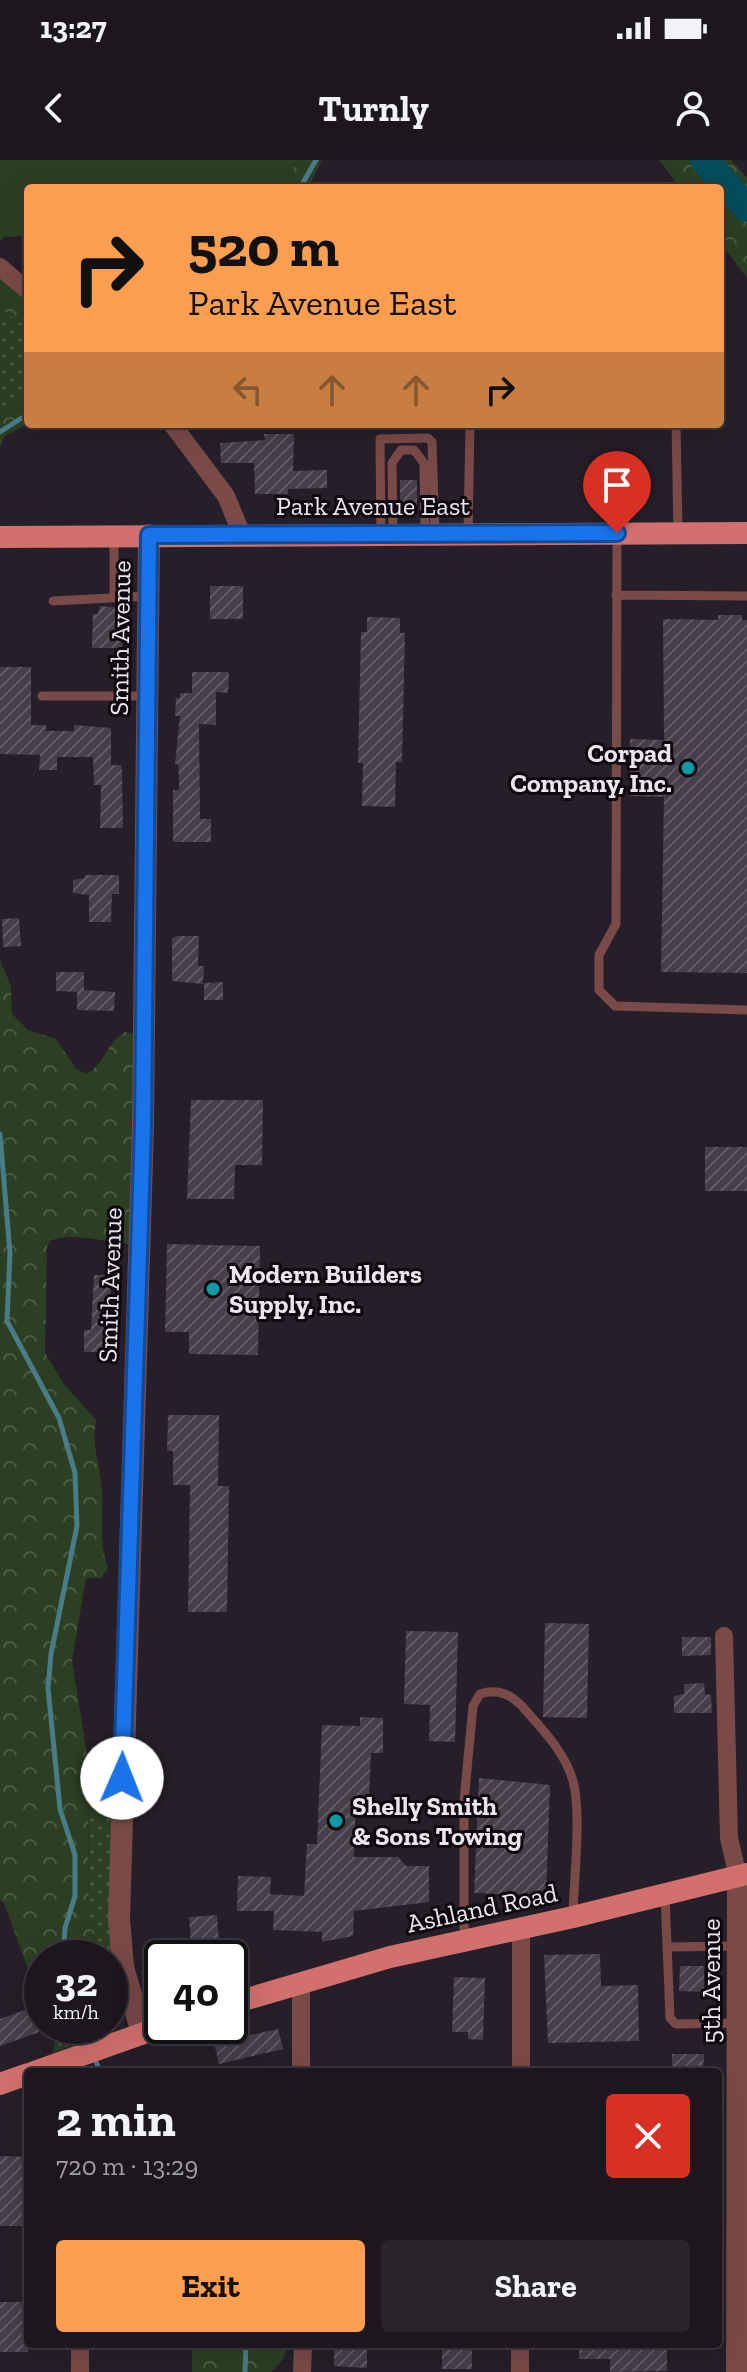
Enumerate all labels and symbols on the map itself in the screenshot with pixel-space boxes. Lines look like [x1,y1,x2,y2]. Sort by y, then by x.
pin [583,451,651,533]
street label: Park Avenue East [276,490,470,522]
street label: Smith Avenue [103,560,137,716]
place label: Corpad Company, Inc. [510,737,672,799]
marker: Corpad Company, Inc. [679,759,697,777]
street label: Smith Avenue [91,1207,129,1363]
place label: Modern Builders Supply, Inc. [229,1258,422,1320]
marker: Modern Builders Supply, Inc. [204,1280,222,1298]
position arrow [80,1736,164,1820]
place label: Shelly Smith & Sons Towing [352,1790,522,1852]
marker: Shelly Smith & Sons Towing [327,1812,345,1830]
street label: Ashland Road [404,1876,560,1940]
street label: 5th Avenue [695,1919,727,2043]
speed limit sign: 40 [144,1940,248,2044]

